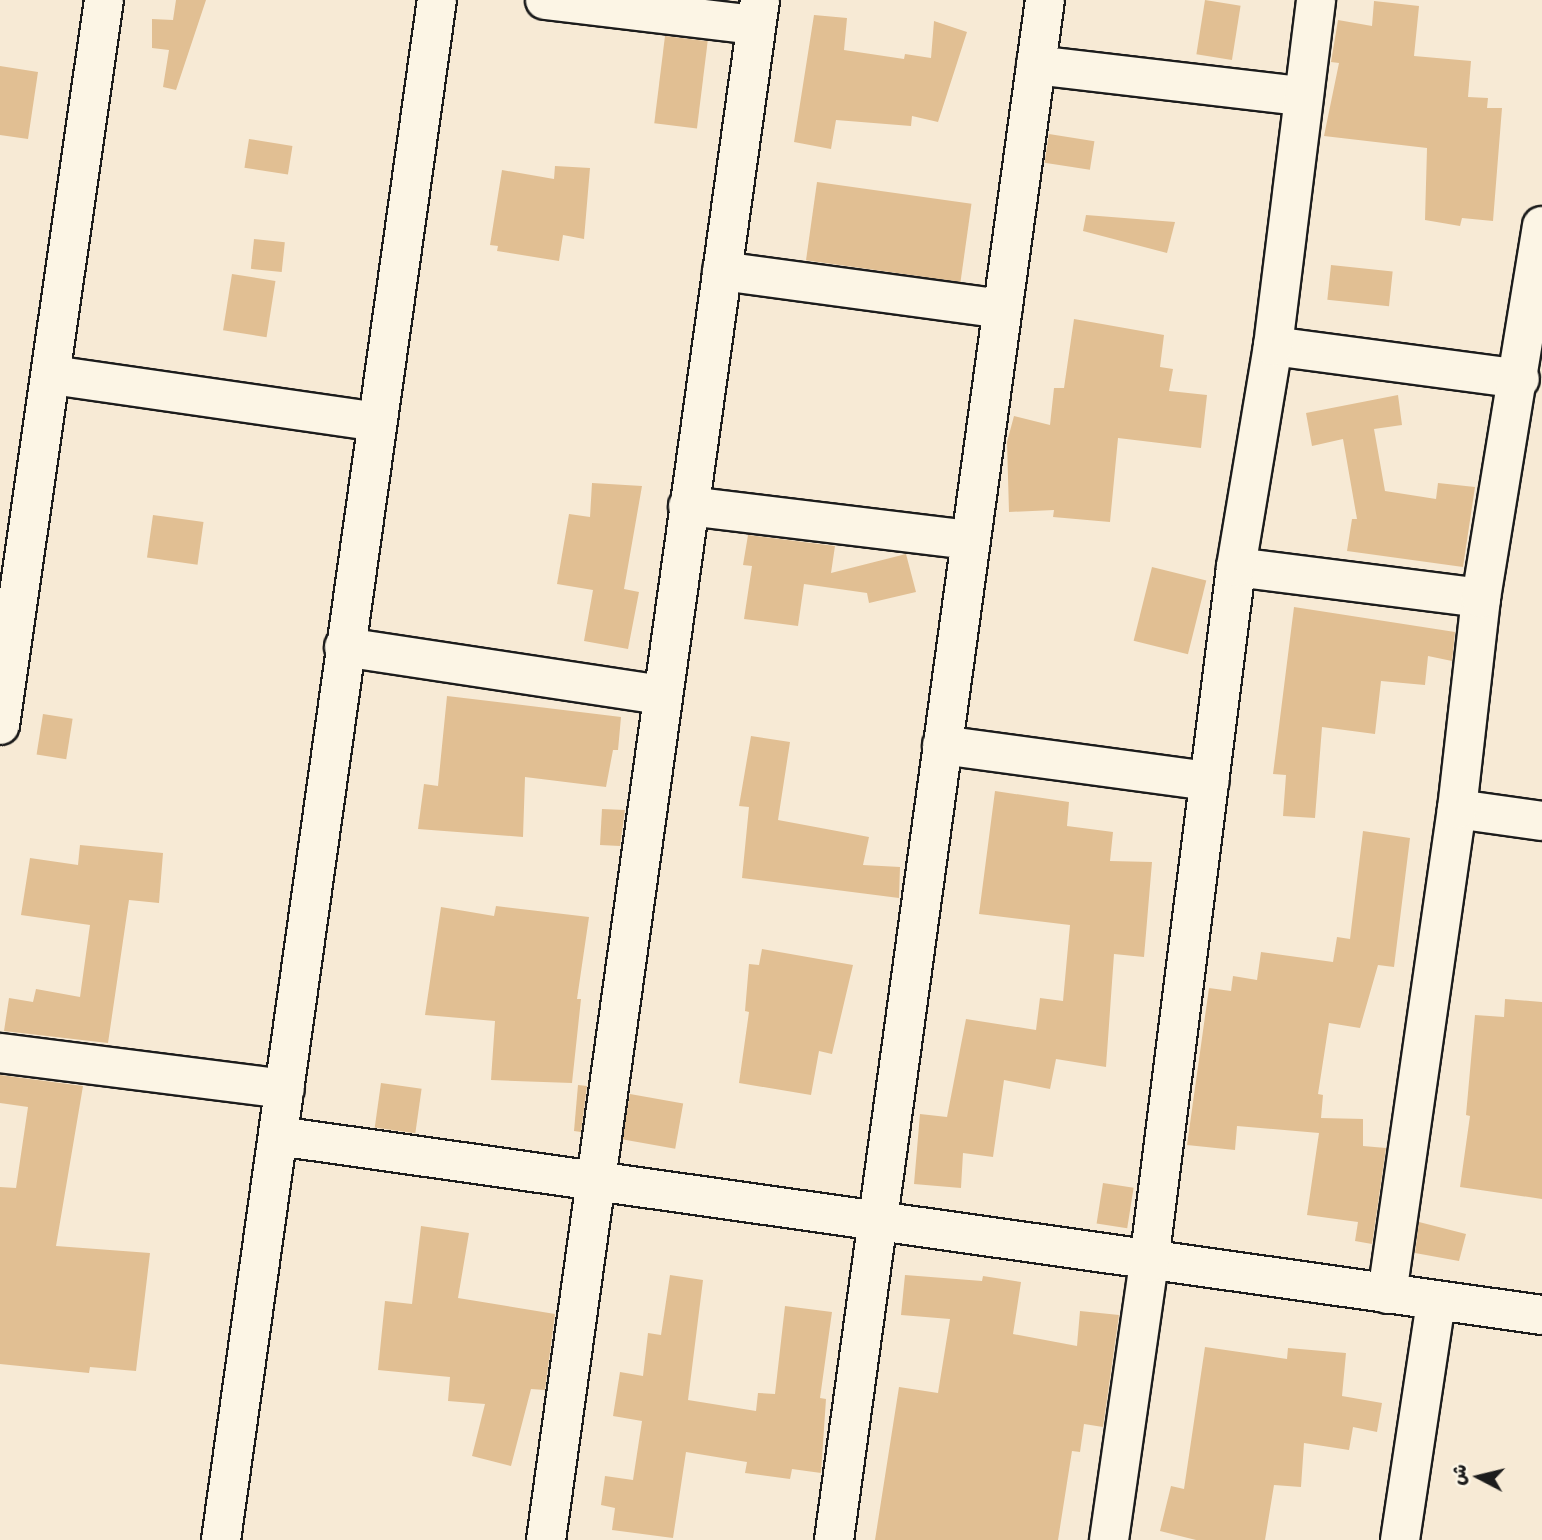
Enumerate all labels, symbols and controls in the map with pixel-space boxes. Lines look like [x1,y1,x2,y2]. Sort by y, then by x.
north arrow [1444,1442,1514,1512]
text: ش [1444,1462,1471,1486]

